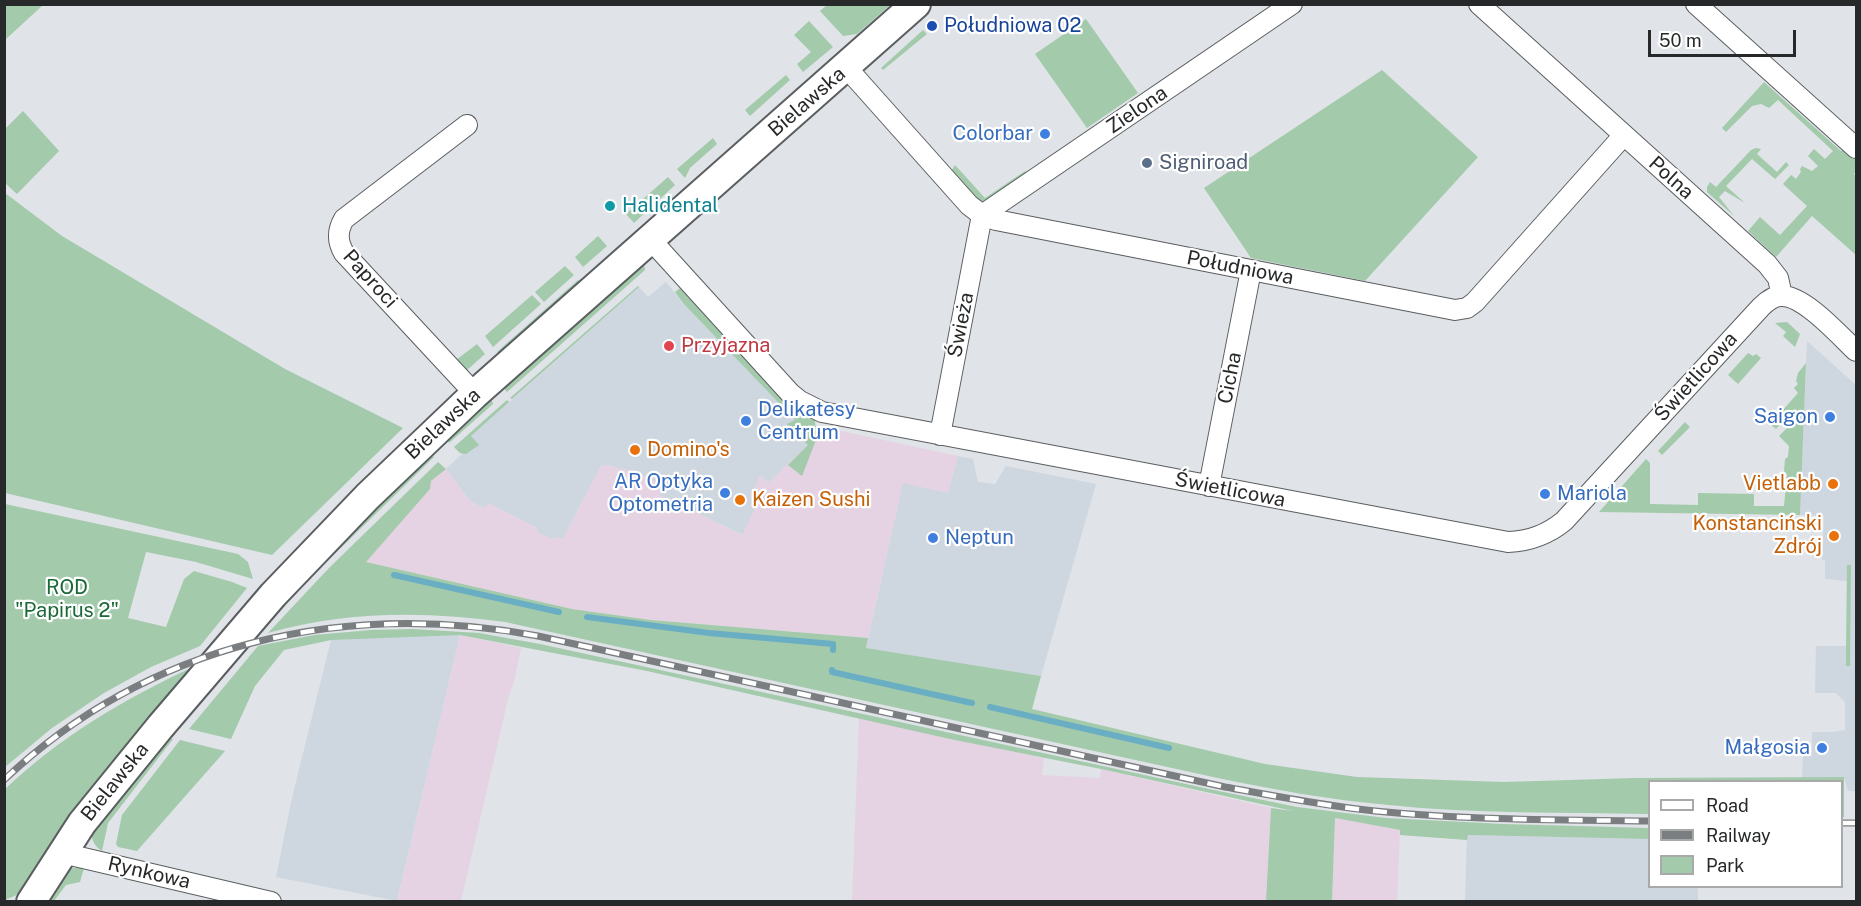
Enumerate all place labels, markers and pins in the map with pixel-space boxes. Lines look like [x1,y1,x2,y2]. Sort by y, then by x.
place label: Południowa 02 [944,14,1081,38]
marker: Południowa 02 [925,19,939,33]
place label: Colorbar [953,122,1033,146]
marker: Colorbar [1038,127,1052,141]
place label: Signiroad [1159,151,1248,175]
marker: Signiroad [1140,156,1154,170]
place label: Halidental [622,194,718,218]
marker: Halidental [603,199,617,213]
place label: Przyjazna [681,334,770,358]
marker: Przyjazna [662,339,676,353]
place label: Delikatesy Centrum [758,398,855,445]
place label: Saigon [1754,405,1818,429]
marker: Saigon [1823,410,1837,424]
marker: Delikatesy Centrum [739,414,753,428]
place label: Domino's [647,438,730,462]
marker: Domino's [628,443,642,457]
place label: AR Optyka Optometria [608,470,713,517]
place label: Vietlabb [1743,472,1821,496]
marker: Vietlabb [1826,477,1840,491]
place label: Mariola [1557,482,1627,506]
marker: AR Optyka Optometria [718,486,732,500]
marker: Mariola [1538,487,1552,501]
place label: Kaizen Sushi [752,488,870,512]
marker: Kaizen Sushi [733,493,747,507]
place label: Konstanciński Zdrój [1692,512,1822,559]
place label: Neptun [945,526,1014,550]
marker: Konstanciński Zdrój [1827,529,1841,543]
marker: Neptun [926,531,940,545]
place label: Małgosia [1725,736,1810,760]
marker: Małgosia [1815,741,1829,755]

